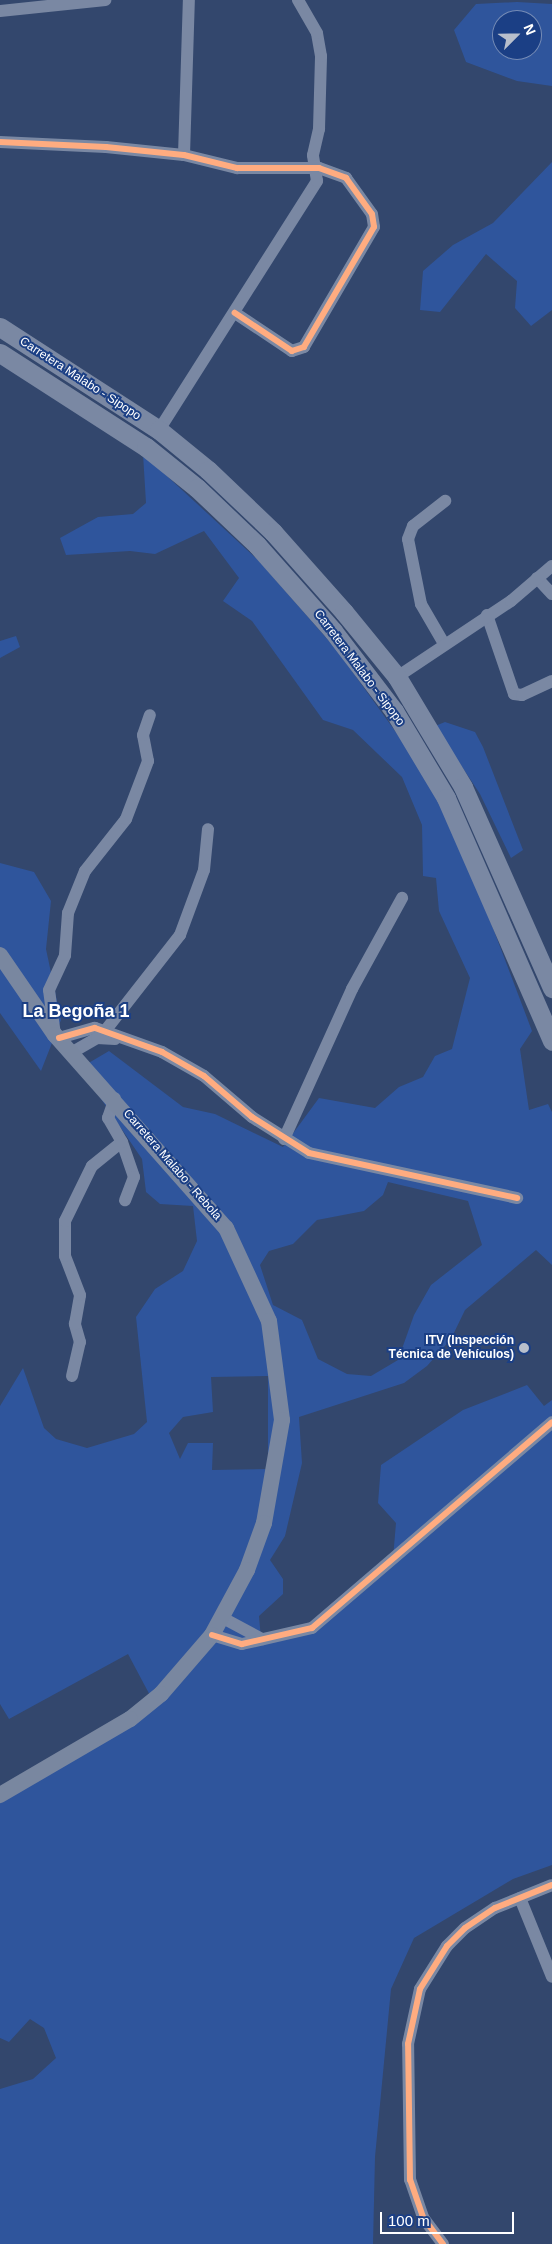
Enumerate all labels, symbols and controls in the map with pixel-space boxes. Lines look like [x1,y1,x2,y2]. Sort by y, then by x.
north arrow [492,10,542,60]
text: N [521,22,539,37]
street label: Carretera Malabo - Sipopo [17,334,143,424]
street label: Carretera Malabo - Sipopo [311,607,407,729]
district label: La Begoña 1 [22,1000,130,1022]
street label: Carretera Malabo - Rebola [120,1107,224,1223]
place label: ITV (Inspección Técnica de Vehículos) [389,1334,514,1362]
marker: ITV (Inspección Técnica de Vehículos) [518,1342,530,1354]
scale bar [382,2202,516,2234]
text: 100 m [388,2212,430,2229]

